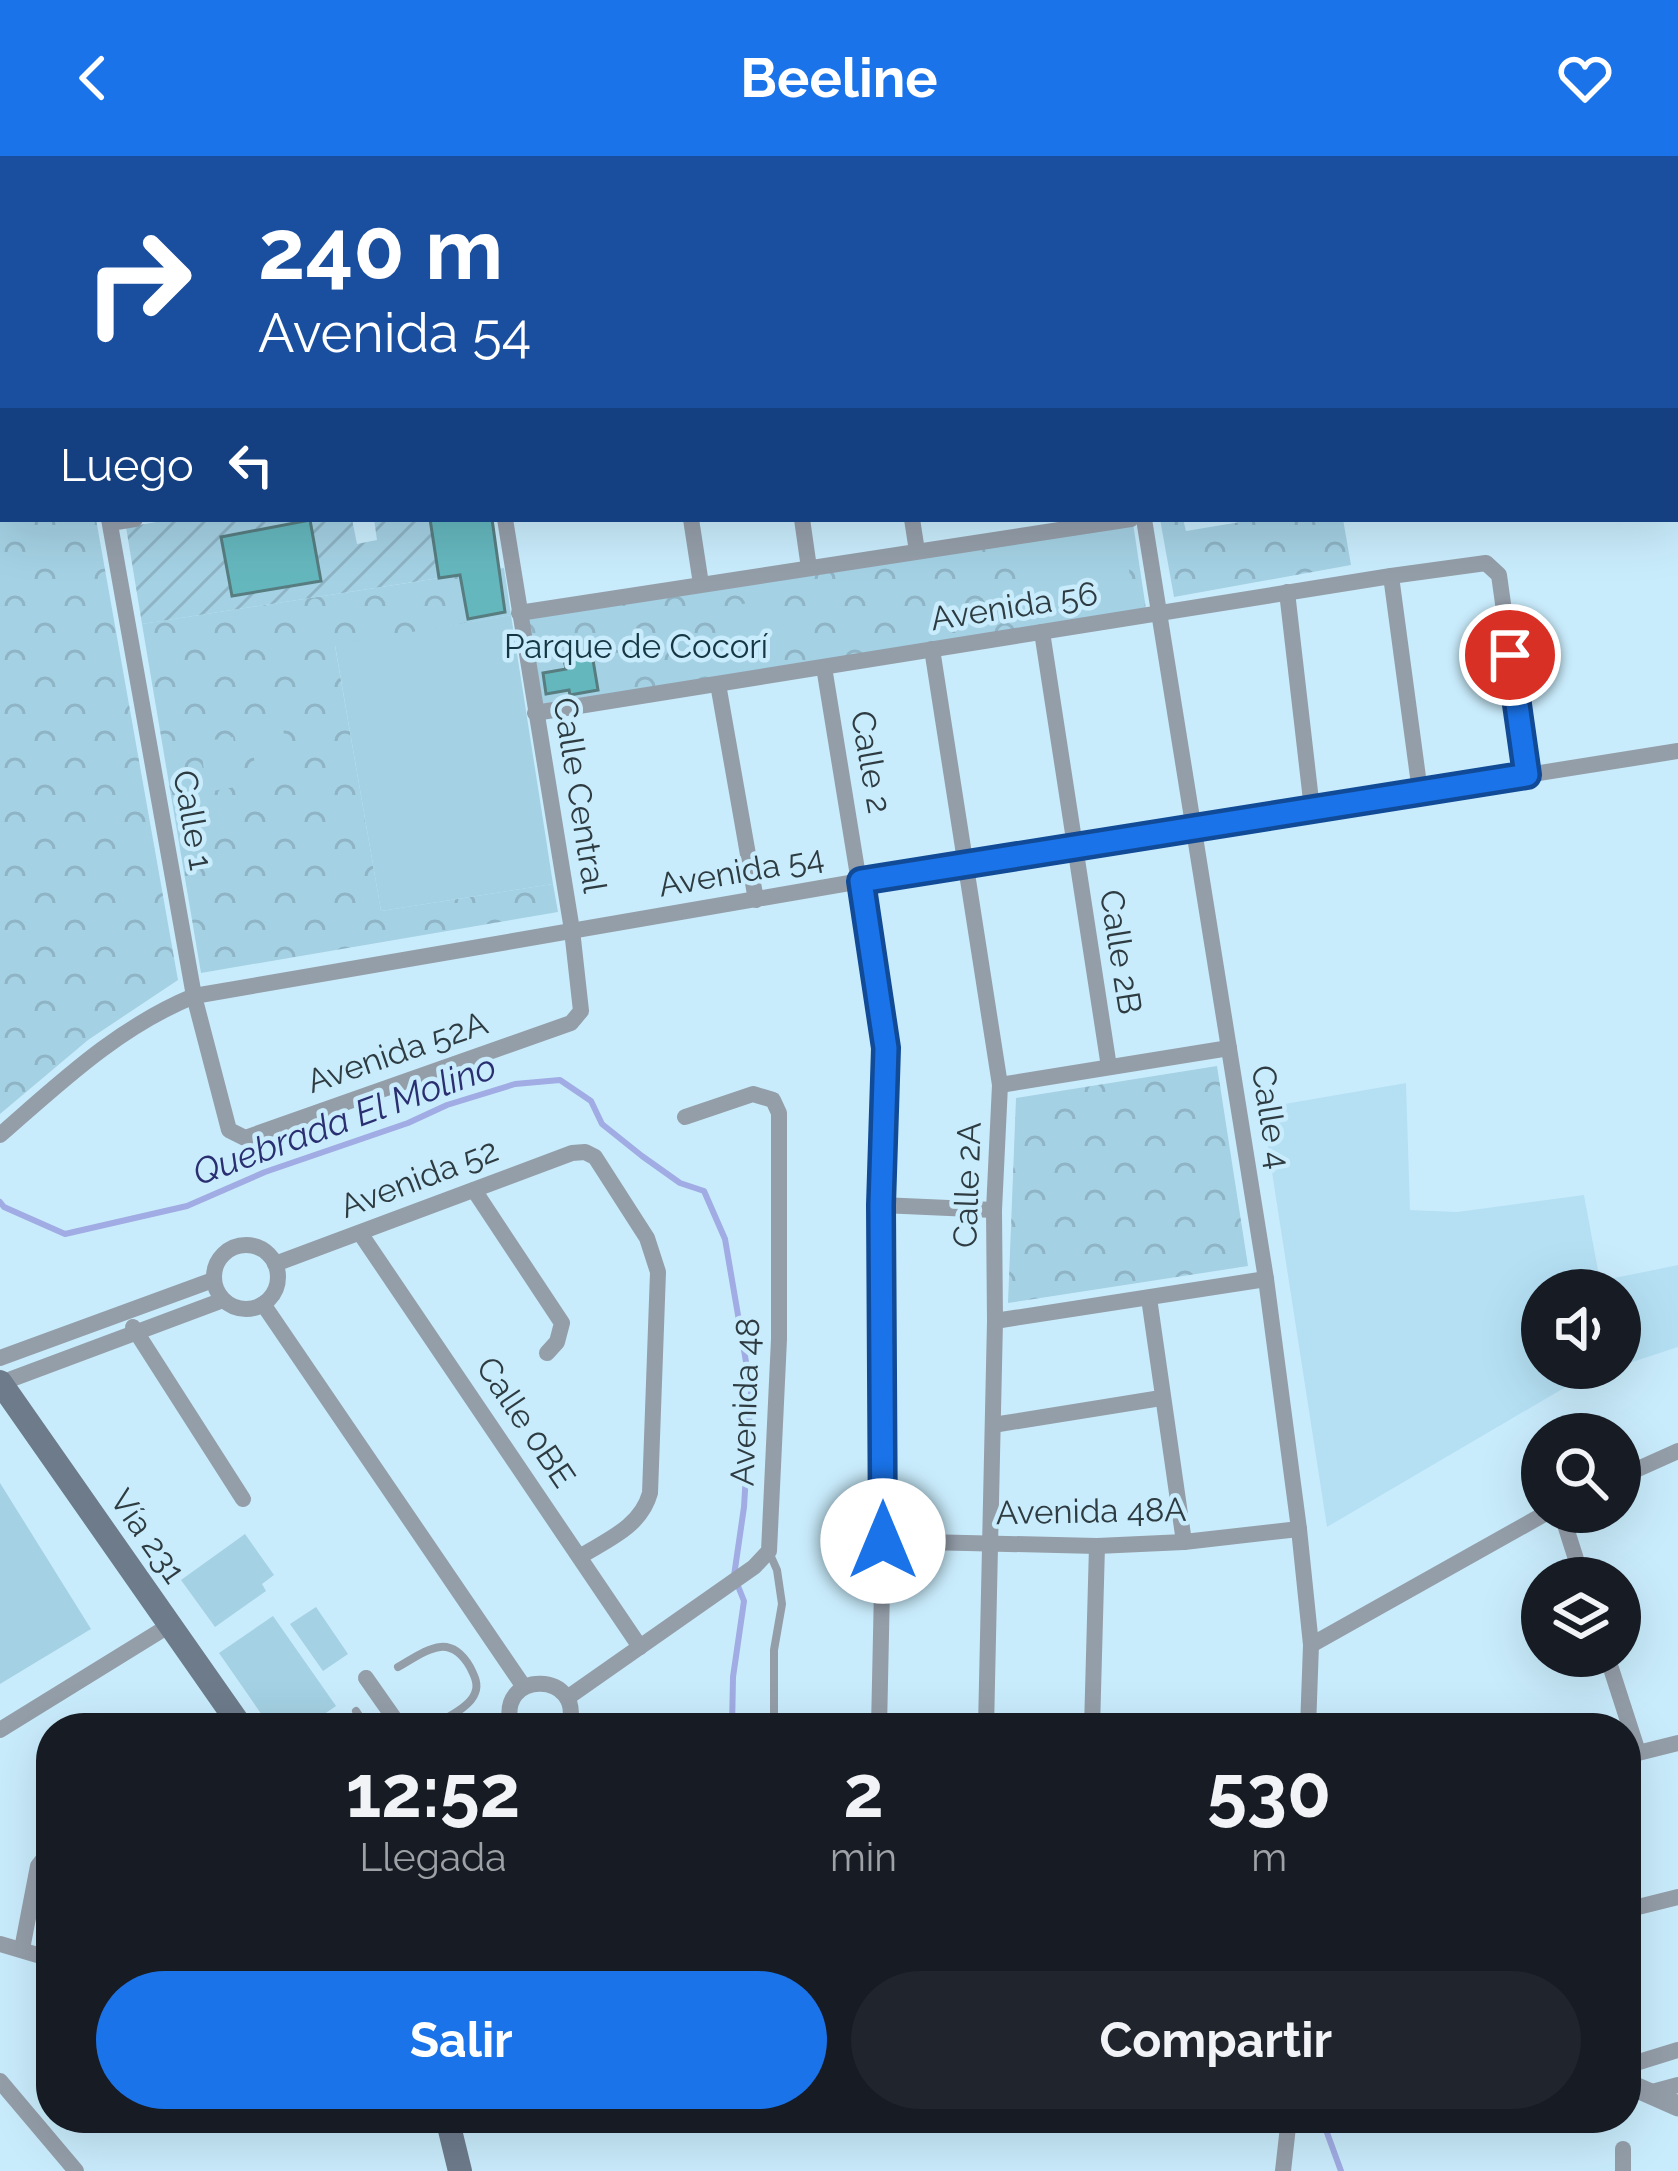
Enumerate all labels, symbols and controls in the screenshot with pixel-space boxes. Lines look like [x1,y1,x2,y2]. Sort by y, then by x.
icon: back [60,45,126,111]
icon: heart [1552,45,1618,111]
text: Beeline [740,46,938,110]
text: 240 m [258,200,503,299]
icon: right [60,204,216,360]
text: Avenida 54 [258,301,531,365]
icon: left [218,432,284,498]
text: Luego [60,439,194,492]
street label: Avenida 56 [928,574,1100,638]
pin [1459,604,1561,706]
icon: arrive [1477,622,1543,688]
park label: Parque de Cocorí [504,627,769,666]
street label: Calle Central [545,695,615,896]
street label: Calle 2 [843,708,899,816]
street label: Calle 1 [165,767,221,873]
street label: Avenida 54 [655,837,827,905]
street label: Calle 2B [1092,887,1150,1017]
street label: Avenida 52A [302,1003,492,1101]
water label: Quebrada El Molino [187,1045,501,1193]
street label: Calle 4 [1244,1062,1298,1172]
street label: Calle 2A [945,1121,989,1249]
street label: Avenida 52 [334,1130,504,1226]
map controls [1521,1269,1641,1677]
button: sound [1521,1269,1641,1389]
street label: Avenida 48 [723,1317,767,1487]
street label: Calle 0BE [468,1349,584,1495]
button: search [1521,1413,1641,1533]
position arrow [820,1478,946,1604]
street label: Vía 231 [102,1482,194,1590]
street label: Avenida 48A [995,1490,1187,1532]
button: layers [1521,1557,1641,1677]
text: 12:52 [346,1749,520,1834]
text: 2 [843,1749,884,1834]
text: 530 [1207,1749,1331,1834]
text: Llegada [359,1834,507,1880]
text: min [830,1834,897,1880]
text: m [1251,1834,1287,1880]
button: Salir [96,1971,827,2109]
button: Compartir [851,1971,1581,2109]

